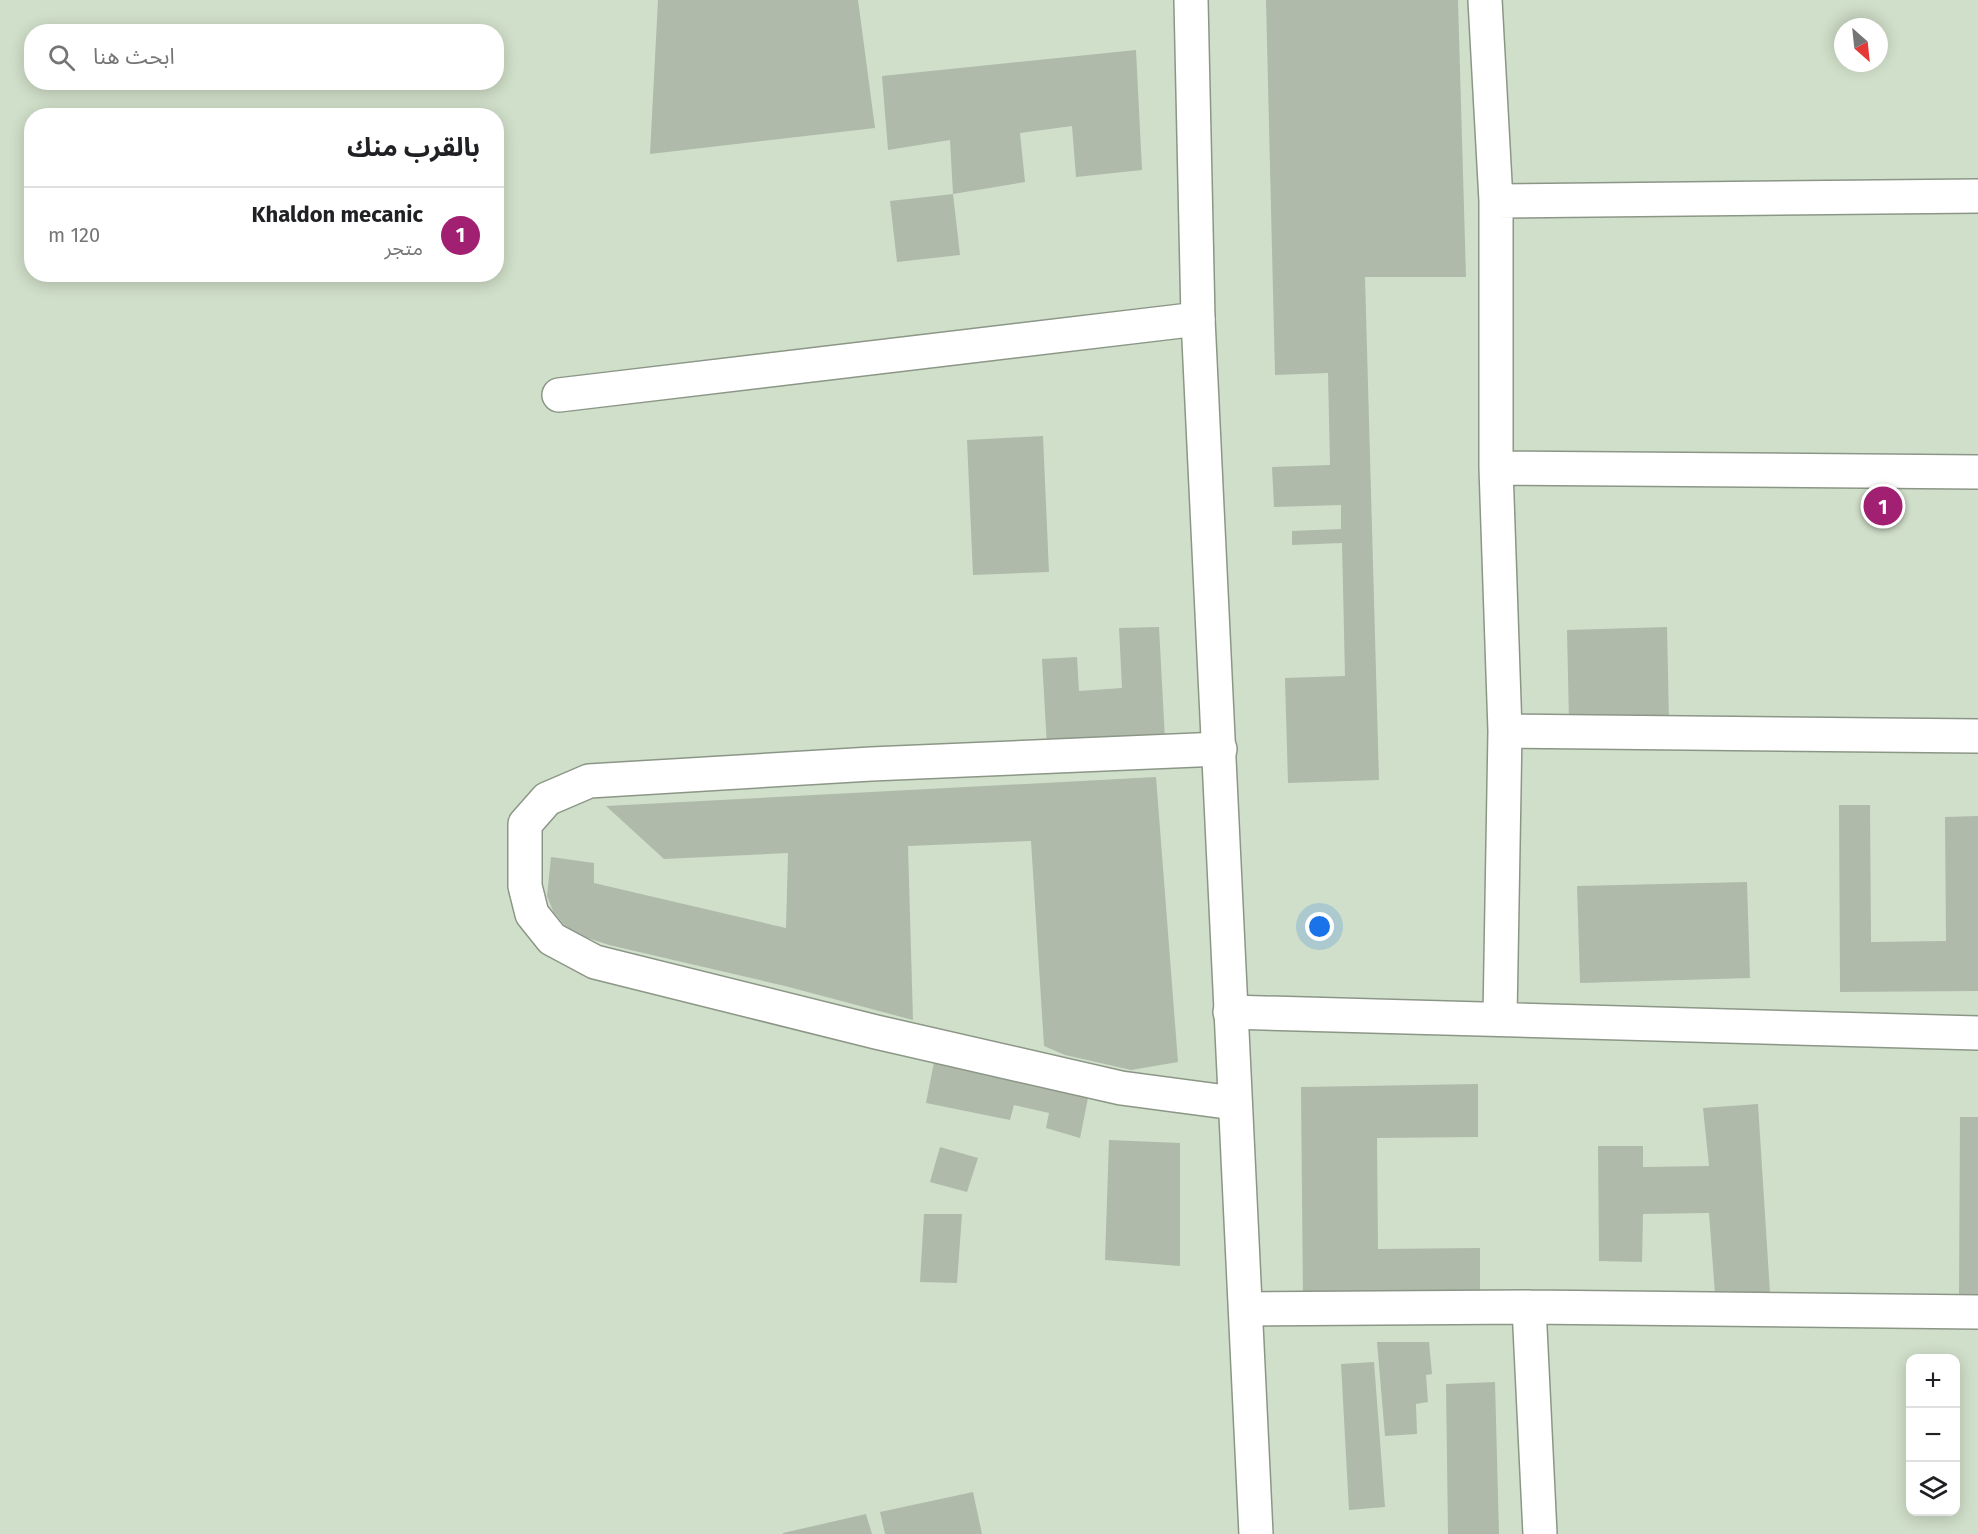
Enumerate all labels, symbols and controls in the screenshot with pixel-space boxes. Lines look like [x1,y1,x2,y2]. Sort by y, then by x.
north arrow [1834,18,1888,72]
search box [24,24,504,90]
icon: search [45,41,78,74]
text: ابحث هنا [93,43,175,70]
text: بالقرب منك [347,132,480,163]
text: Khaldon mecanic [252,201,423,228]
text: 120 m [48,223,100,247]
text: 1 [456,223,465,247]
text: متجر [384,236,423,260]
pin: 1 [1864,484,1902,528]
your location [1305,912,1334,941]
map controls [1906,1354,1960,1516]
button: + [1906,1354,1960,1408]
button: − [1906,1408,1960,1462]
button: layers [1906,1462,1960,1516]

